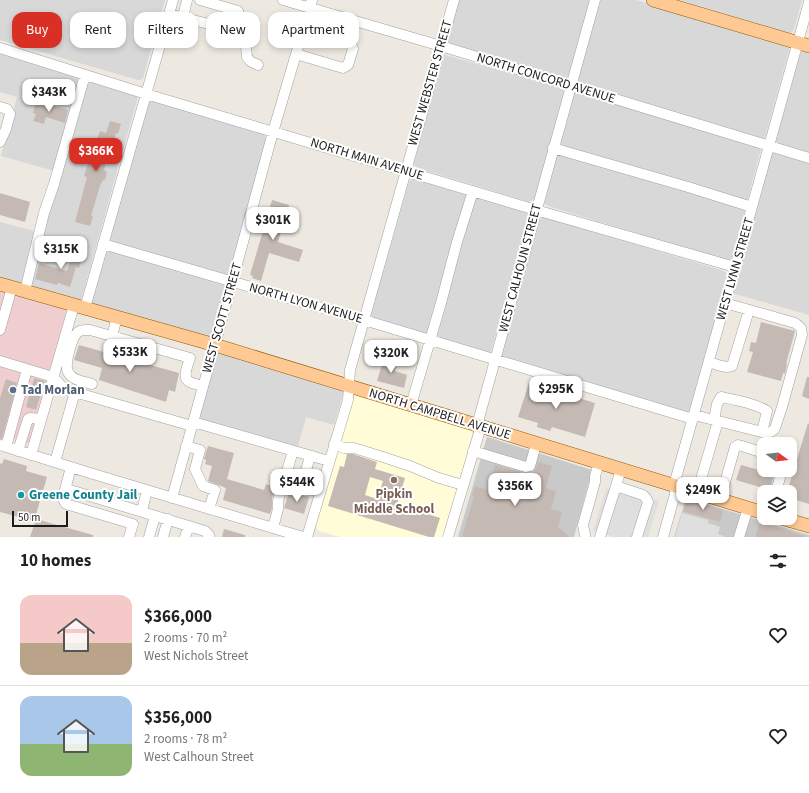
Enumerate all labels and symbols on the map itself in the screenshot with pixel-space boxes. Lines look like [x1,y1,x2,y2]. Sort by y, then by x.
street label: WEST WEBSTER STREET [403,18,457,148]
street label: NORTH CONCORD AVENUE [474,48,618,108]
pin: $343K [21,79,77,113]
street label: NORTH MAIN AVENUE [308,133,426,185]
pin: $366K [68,138,124,172]
street label: WEST CALHOUN STREET [494,202,546,334]
pin: $301K [245,207,301,241]
street label: WEST LYNN STREET [712,216,758,322]
pin: $315K [33,236,89,270]
street label: WEST SCOTT STREET [198,261,246,375]
street label: NORTH LYON AVENUE [247,278,365,328]
pin: $533K [102,339,158,373]
pin: $320K [363,340,419,374]
pin: $295K [528,376,584,410]
place label: Tad Morlan [21,381,85,399]
street label: NORTH CAMPBELL AVENUE [367,384,513,444]
marker: Tad Morlan [8,385,18,395]
north arrow [757,437,797,477]
pin: $544K [269,469,325,503]
pin: $356K [487,473,543,507]
marker: Pipkin Middle School [389,475,399,485]
pin: $249K [675,477,731,511]
place label: Pipkin Middle School [354,485,434,518]
place label: Greene County Jail [29,486,138,504]
marker: Greene County Jail [16,490,26,500]
scale bar [12,509,68,528]

